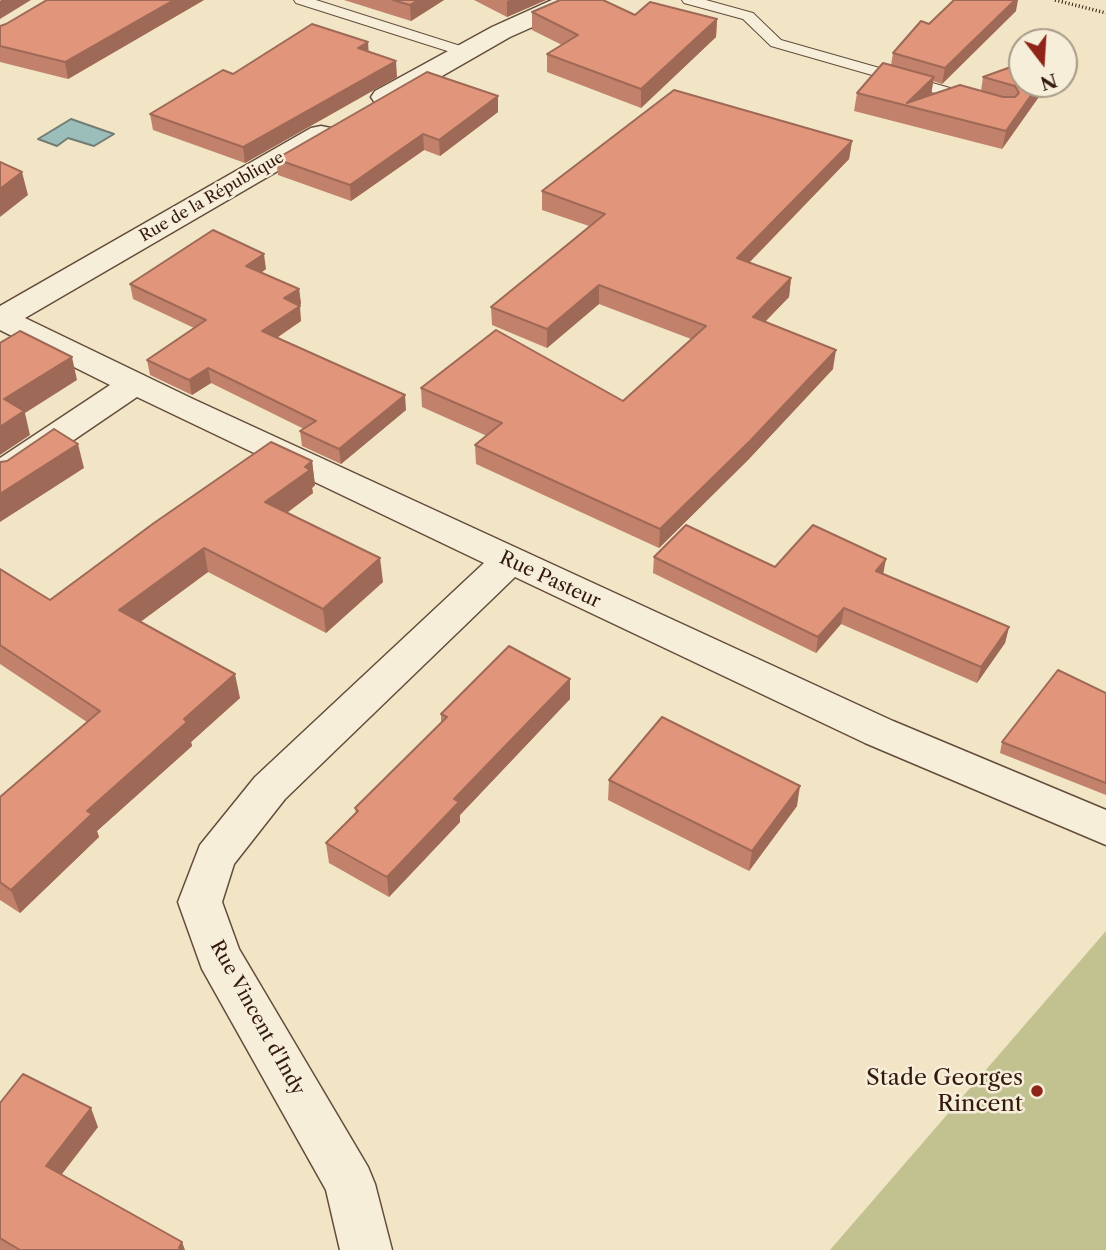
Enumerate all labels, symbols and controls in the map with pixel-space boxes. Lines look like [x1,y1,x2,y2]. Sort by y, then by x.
north arrow [1008,28,1078,98]
text: N [1037,68,1060,95]
street label: Rue de la République [137,148,287,246]
street label: Rue Pasteur [496,547,604,613]
street label: Rue Vincent d'Indy [205,937,309,1099]
place label: Stade Georges Rincent [866,1064,1023,1118]
marker: Stade Georges Rincent [1029,1083,1045,1099]

